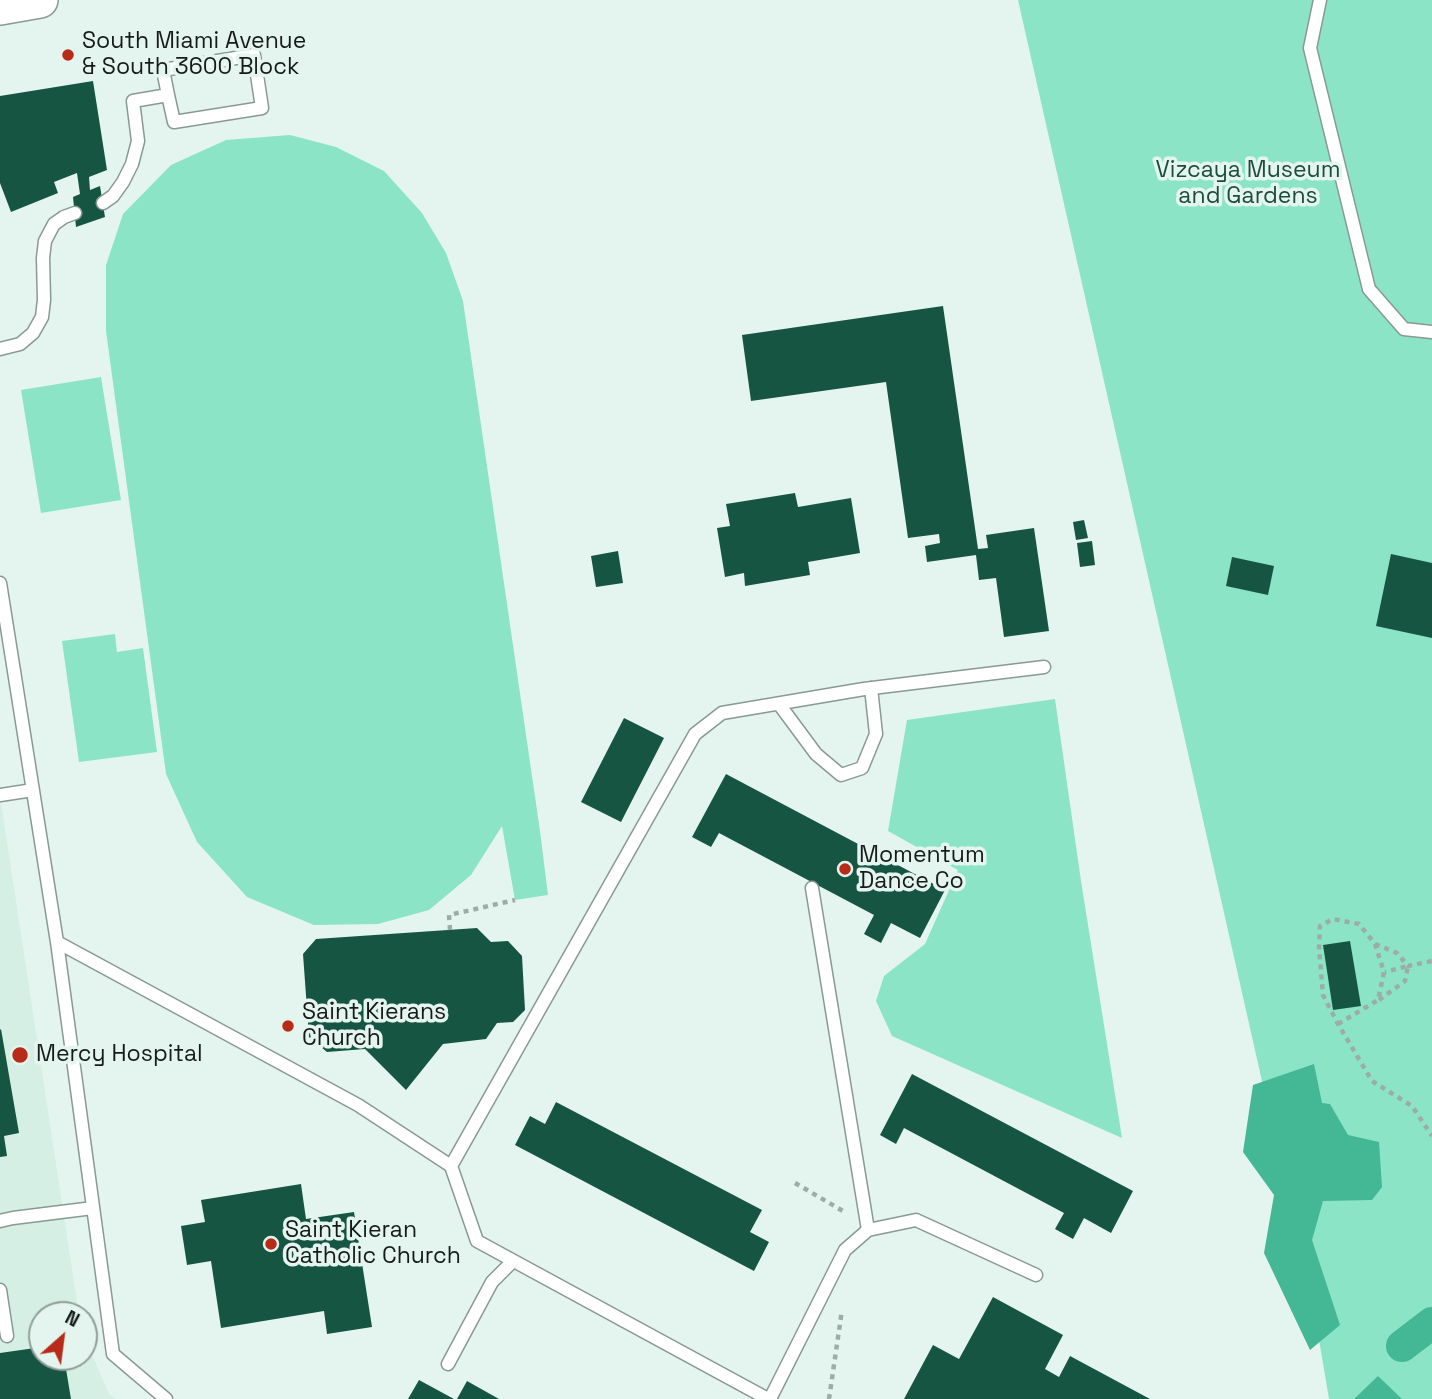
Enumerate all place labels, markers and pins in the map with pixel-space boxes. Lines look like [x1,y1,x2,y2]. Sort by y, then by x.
place label: South Miami Avenue & South 3600 Block [82,28,306,82]
marker: South Miami Avenue & South 3600 Block [60,47,76,63]
place label: Momentum Dance Co [859,842,985,896]
marker: Momentum Dance Co [837,861,853,877]
place label: Saint Kierans Church [302,999,446,1053]
marker: Saint Kierans Church [280,1018,296,1034]
place label: Mercy Hospital [36,1041,203,1069]
marker: Mercy Hospital [10,1045,30,1065]
place label: Saint Kieran Catholic Church [285,1217,461,1271]
marker: Saint Kieran Catholic Church [263,1236,279,1252]

